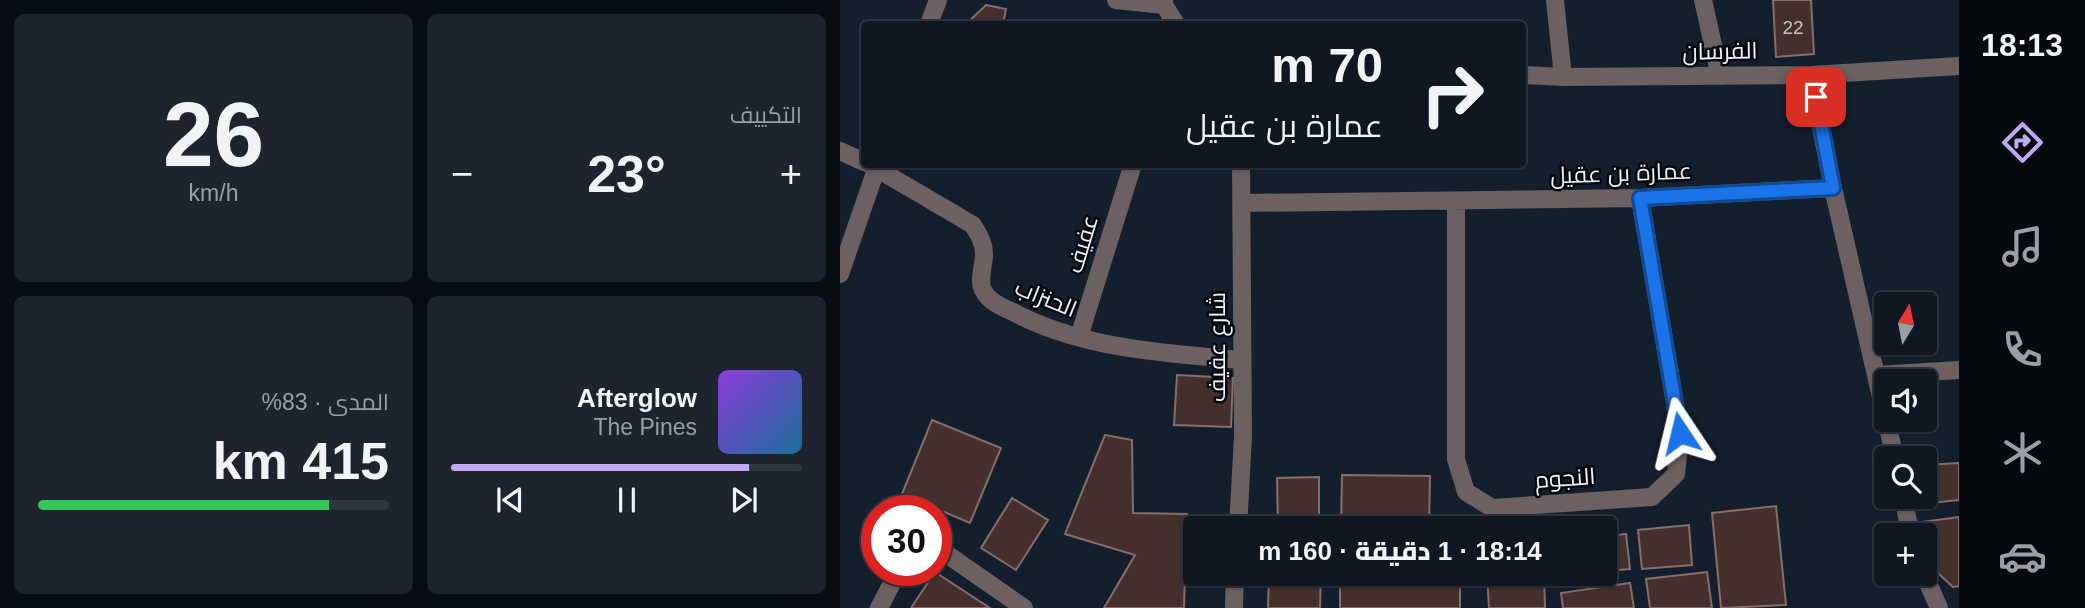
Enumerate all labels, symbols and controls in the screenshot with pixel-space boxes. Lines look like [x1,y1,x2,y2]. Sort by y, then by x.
house number: 22 [1782,17,1804,38]
text: 18:13 [1981,27,2063,63]
street label: الفرسان [1682,37,1758,66]
text: 70 m [1271,38,1383,92]
icon: right [1407,49,1498,140]
pin [1786,67,1846,127]
icon: arrive [1797,78,1835,116]
text: 26 [163,84,264,185]
text: التكييف [730,102,802,128]
text: عمارة بن عقيل [1186,108,1383,144]
icon: directions [1998,118,2047,167]
text: 23° [587,145,666,203]
text: − [451,153,473,195]
text: + [780,153,802,195]
street label: عمارة بن عقيل [1550,158,1692,189]
text: km/h [189,180,238,206]
street label: عفيف [1061,212,1103,276]
icon: music [1998,222,2047,271]
street label: الحنزاب [1011,274,1081,322]
street label: شارع عفيف [1204,292,1233,402]
north arrow [1874,292,1937,355]
map controls [1874,292,1937,586]
icon: phone [1998,325,2047,374]
button: sound [1874,369,1937,432]
text: Afterglow [577,383,697,413]
text: المدى · 83% [262,389,389,415]
position arrow [1643,396,1717,470]
text: The Pines [593,414,697,440]
icon: climate [1998,428,2047,477]
text: 415 km [213,432,389,490]
button: search [1874,446,1937,509]
street label: النجوم [1534,463,1596,496]
icon: previous [491,481,529,519]
icon: pause [608,481,646,519]
icon: next [725,481,763,519]
speed limit sign: 30 [861,495,952,586]
button: + [1874,523,1937,586]
icon: car [1998,532,2047,581]
text: 18:14 · 1 دقيقة · 160 m [1258,536,1542,566]

